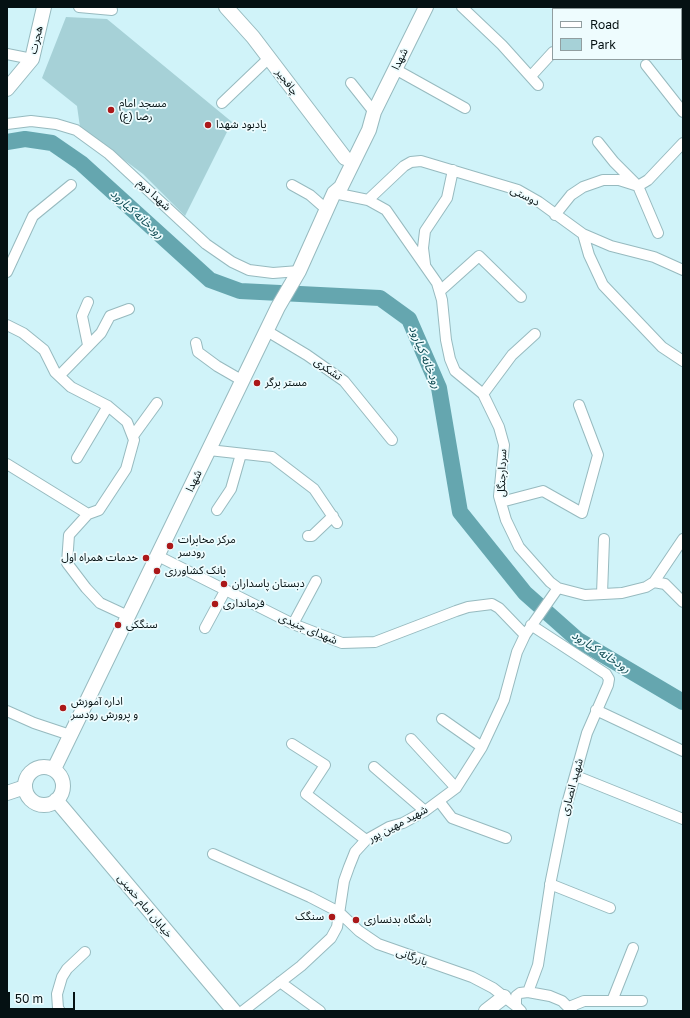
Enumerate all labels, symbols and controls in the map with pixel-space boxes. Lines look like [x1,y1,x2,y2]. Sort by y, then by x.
legend [552,8,682,60]
text: Road [590,17,619,32]
street label: هجرت [26,25,46,55]
text: Park [590,37,616,52]
street label: شهدا [389,46,411,72]
street label: چافجیر [273,66,301,98]
place label: مسجد امام رضا (ع) [119,97,167,123]
marker: مسجد امام رضا (ع) [106,105,116,115]
place label: یادبود شهدا [216,118,267,132]
marker: یادبود شهدا [203,120,213,130]
street label: شهدا دوم [135,176,173,214]
street label: دوستی [508,183,542,209]
water label: رودخانه کیارود [107,186,167,242]
water label: رودخانه کیارود [406,323,444,391]
street label: تشکری [312,355,344,383]
place label: مستر برگر [265,376,307,390]
marker: مستر برگر [252,378,262,388]
street label: سردارجنگل [495,449,509,497]
street label: شهدا [183,468,205,494]
place label: مرکز مخابرات رودسر [178,533,236,559]
marker: مرکز مخابرات رودسر [165,541,175,551]
place label: خدمات همراه اول [61,551,138,565]
marker: خدمات همراه اول [141,553,151,563]
place label: بانک کشاورزى [165,564,226,578]
marker: بانک کشاورزى [152,566,162,576]
place label: دبستان پاسداران [232,577,305,591]
marker: دبستان پاسداران [219,579,229,589]
place label: فرماندارى [223,597,265,611]
marker: فرماندارى [210,599,220,609]
street label: شهدای جنیدی [277,611,339,647]
place label: سنگکى [126,618,158,632]
marker: سنگکى [113,620,123,630]
water label: رودخانه کیارود [569,628,633,676]
place label: اداره آموزش و پرورش رودسر [71,695,138,721]
marker: اداره آموزش و پرورش رودسر [58,703,68,713]
street label: شهید انصاری [558,757,586,817]
street label: شهید مهین پور [366,803,430,845]
street label: خیابان امام خمینی [115,872,175,940]
place label: سنگک [295,910,324,924]
marker: سنگک [327,912,337,922]
place label: باشگاه بدنسازى [364,913,431,927]
marker: باشگاه بدنسازى [351,915,361,925]
street label: بازرگانی [394,945,430,969]
scale bar [10,984,77,1010]
text: 50 m [15,991,43,1006]

